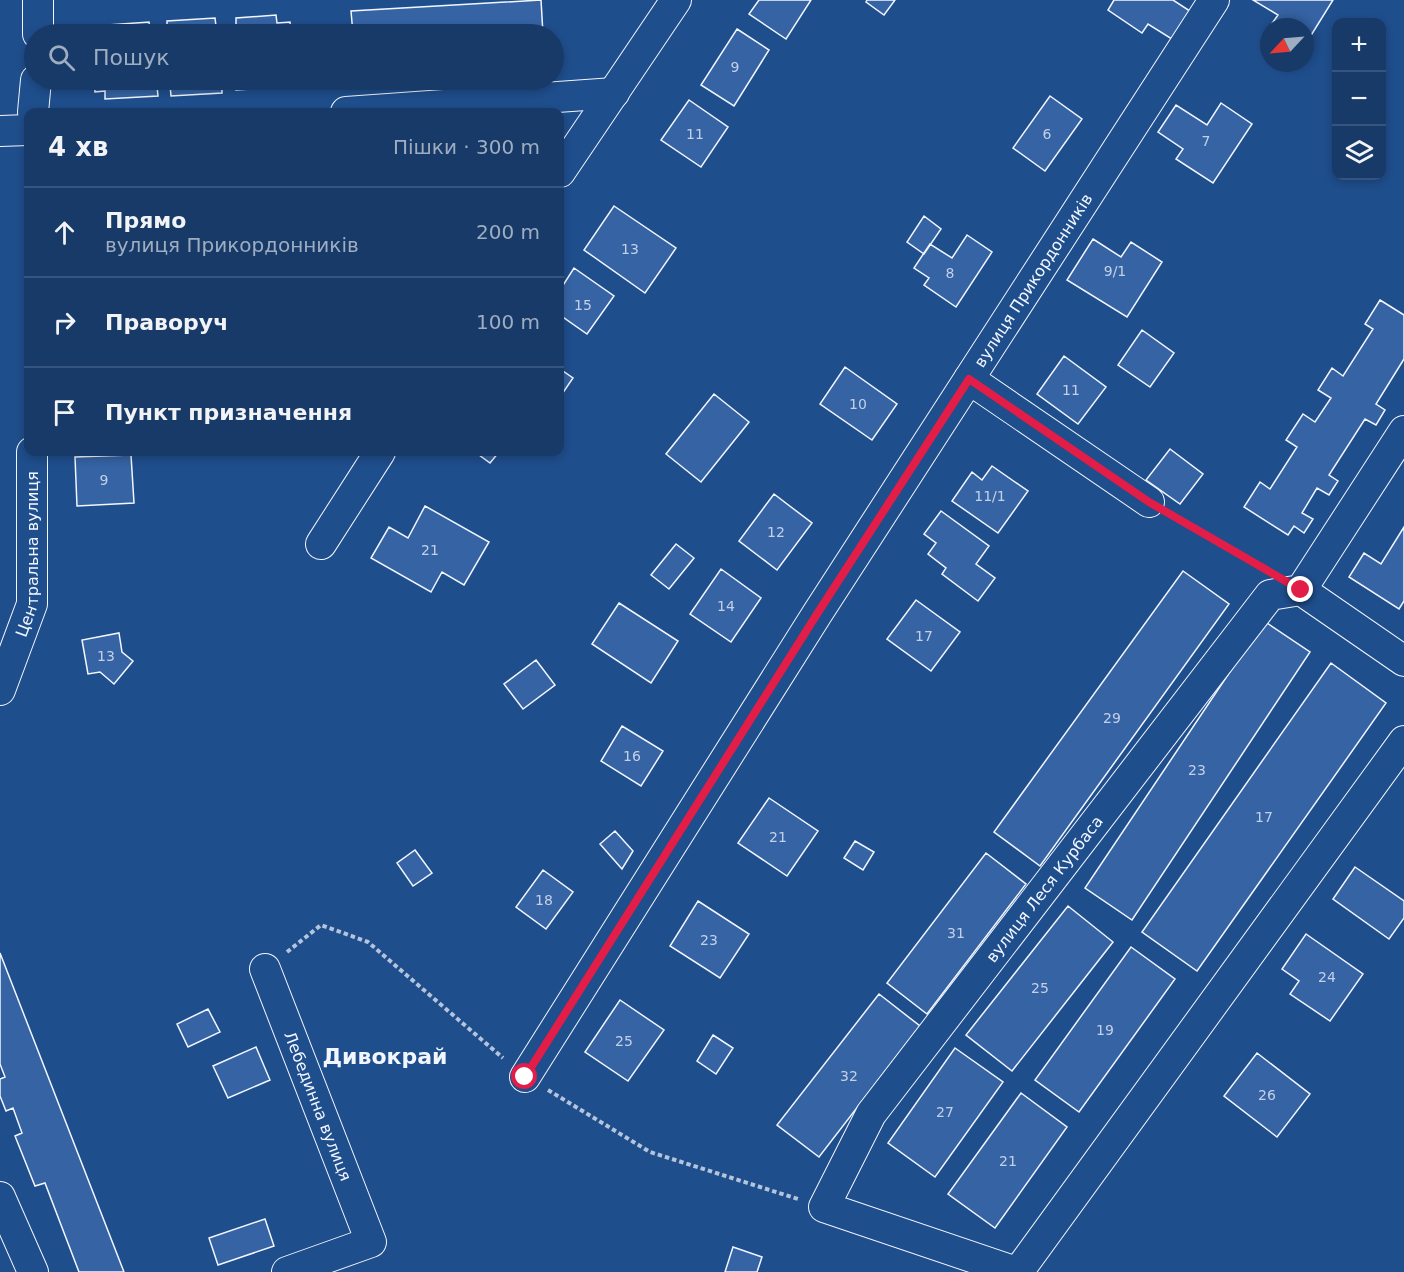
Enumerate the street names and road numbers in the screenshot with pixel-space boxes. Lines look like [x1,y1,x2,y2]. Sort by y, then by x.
street label: вулиця Прикордонників [970,190,1096,371]
street label: Центральна вулиця [11,471,42,639]
street label: вулиця Леся Курбаса [982,812,1106,966]
street label: Лебединна вулиця [281,1028,356,1184]

